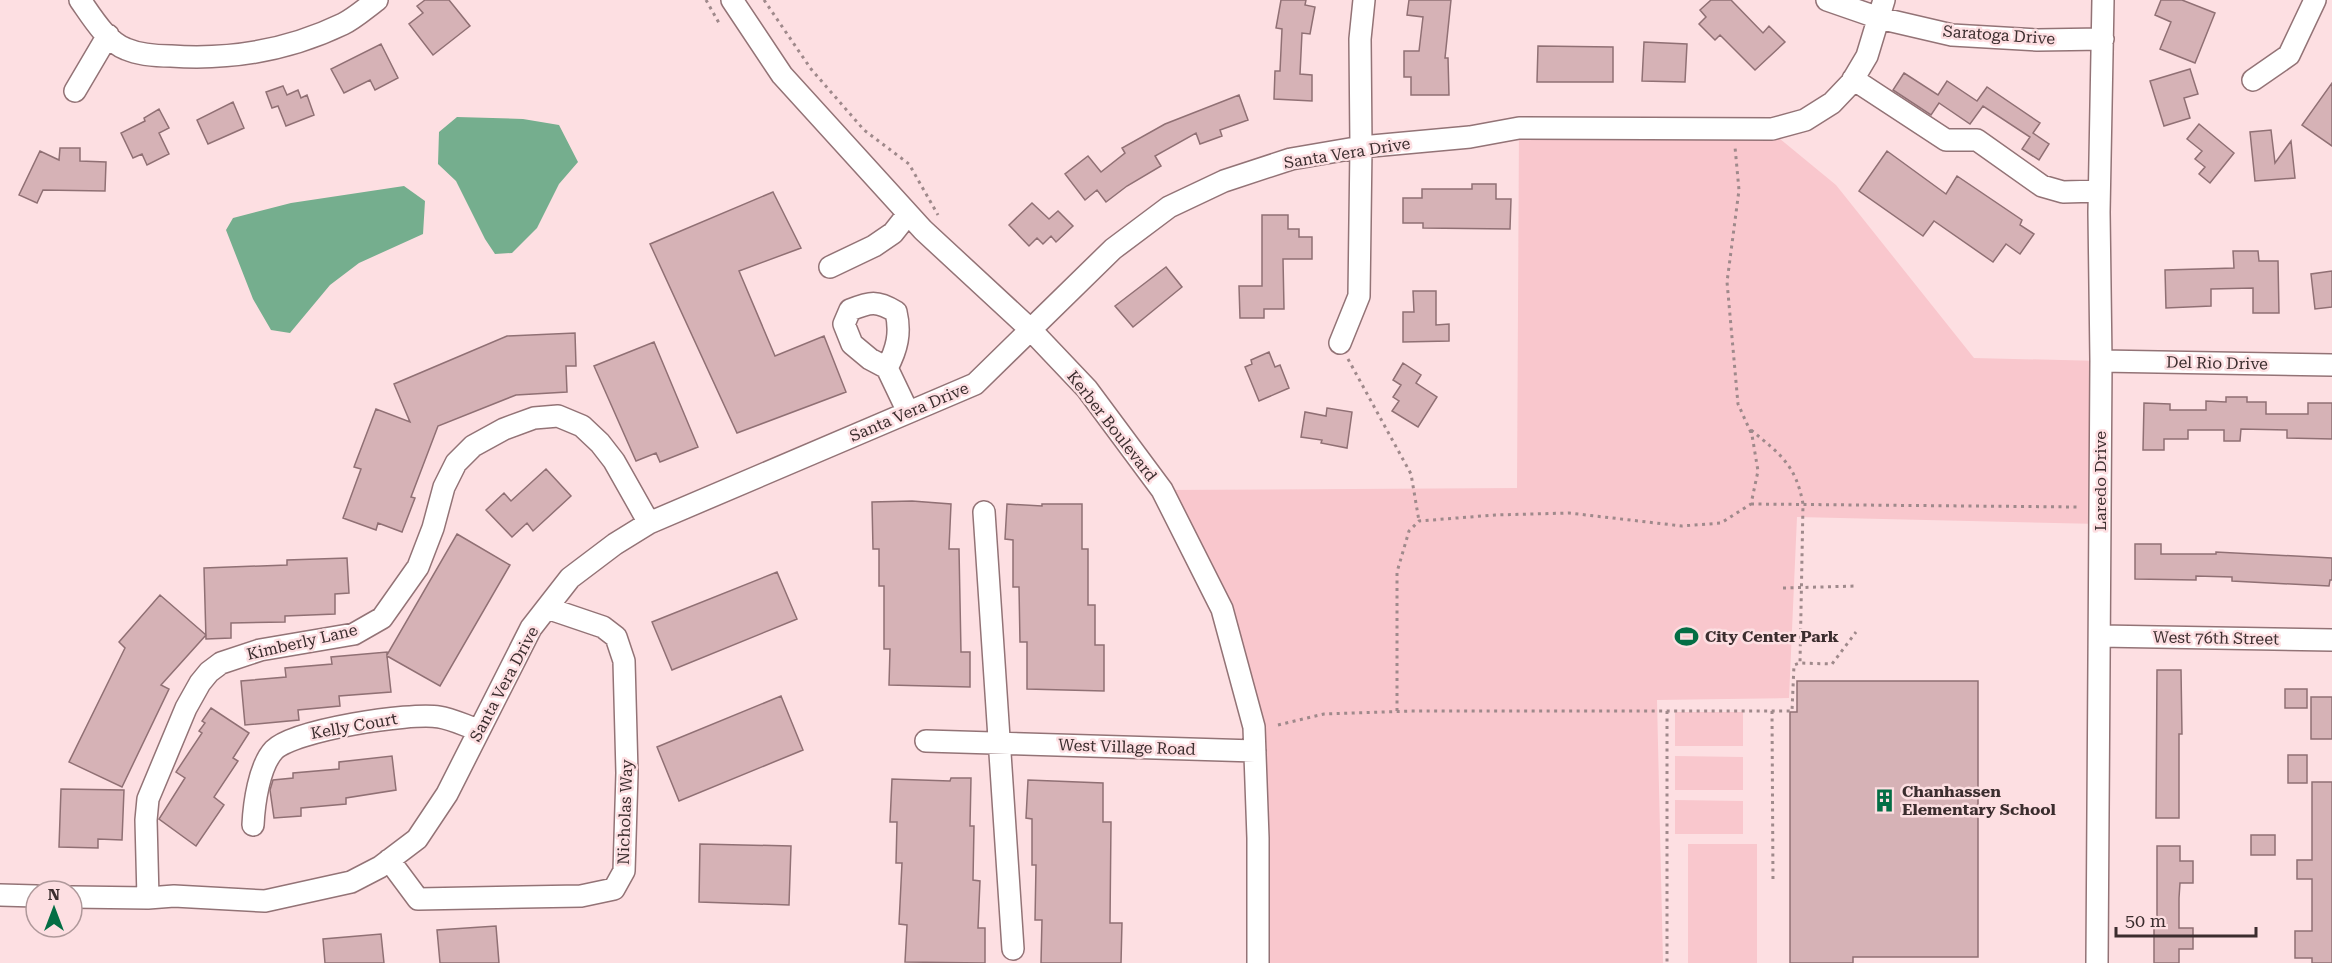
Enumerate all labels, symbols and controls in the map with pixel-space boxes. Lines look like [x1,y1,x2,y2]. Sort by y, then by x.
street label: Saratoga Drive [1942,22,2056,48]
street label: Santa Vera Drive [1282,134,1412,172]
street label: Del Rio Drive [2166,353,2268,373]
street label: Kerber Boulevard [1063,367,1161,485]
street label: Santa Vera Drive [847,378,972,446]
street label: Laredo Drive [2091,431,2110,531]
street label: Kimberly Lane [245,620,359,664]
street label: Santa Vera Drive [466,623,542,745]
sports icon: City Center Park [1674,623,1700,649]
place label: City Center Park [1705,627,1839,646]
street label: West 76th Street [2153,627,2279,649]
street label: Kelly Court [309,709,399,743]
street label: West Village Road [1058,735,1196,759]
street label: Nicholas Way [614,758,636,865]
place label: Chanhassen Elementary School [1902,782,2057,819]
building icon: Chanhassen Elementary School [1871,787,1897,813]
north arrow [24,879,84,939]
text: N [48,885,60,904]
scale bar [2116,900,2256,938]
text: 50 m [2125,910,2166,931]

